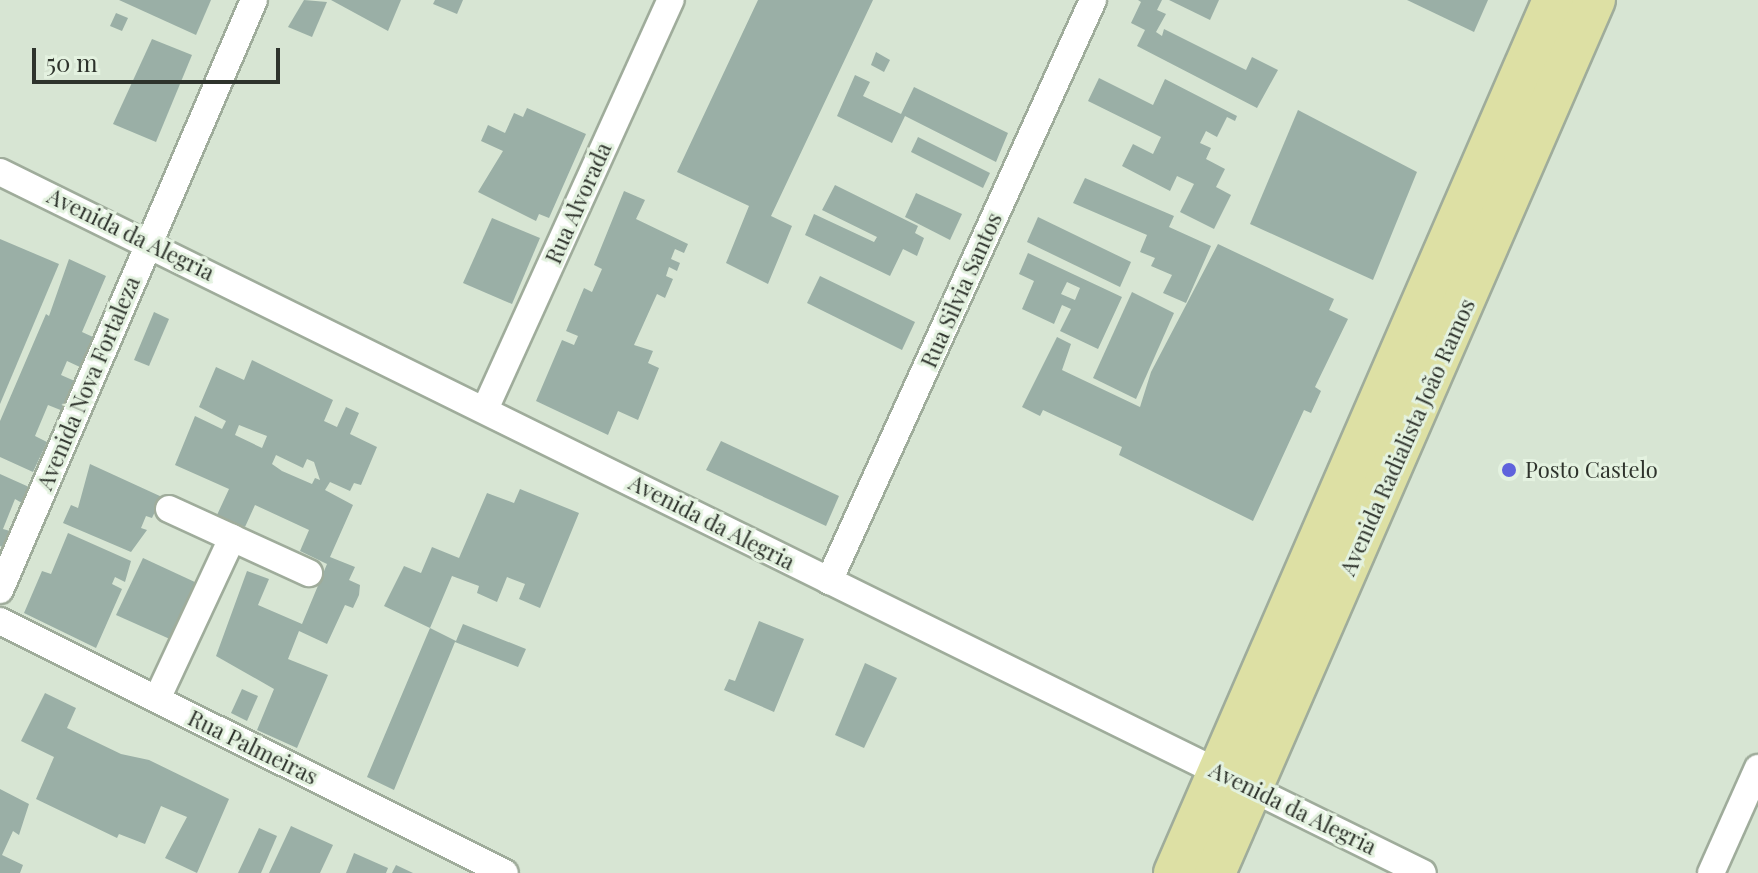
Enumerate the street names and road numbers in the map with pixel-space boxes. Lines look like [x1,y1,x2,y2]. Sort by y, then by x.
street label: Rua Alvorada [539,138,617,268]
street label: Avenida da Alegria [43,182,219,286]
street label: Rua Silvia Santos [915,208,1007,372]
street label: Avenida Nova Fortaleza [31,272,145,494]
street label: Avenida Radialista João Ramos [1334,294,1480,580]
street label: Avenida da Alegria [624,469,800,575]
street label: Rua Palmeiras [184,704,322,790]
street label: Avenida da Alegria [1205,756,1381,860]

